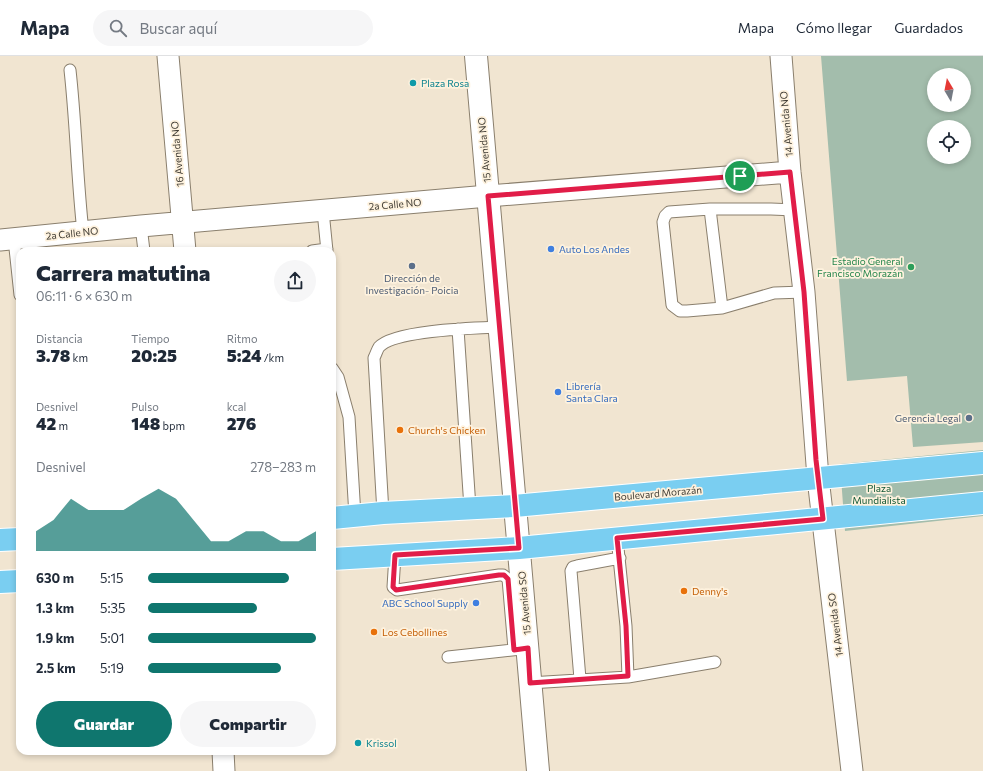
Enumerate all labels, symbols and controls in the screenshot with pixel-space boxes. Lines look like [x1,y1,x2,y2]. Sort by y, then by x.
search box [93,10,373,46]
text: Mapa [20,16,69,39]
icon: search [107,17,129,39]
text: Buscar aquí [139,19,217,37]
text: Mapa [738,19,774,36]
text: Cómo llegar [796,19,872,36]
text: Guardados [894,19,963,36]
north arrow [927,68,971,112]
map controls [927,68,971,164]
place label: Plaza Rosa [421,77,469,89]
marker: Plaza Rosa [408,78,418,88]
street label: 14 Avenida NO [777,91,795,157]
street label: 15 Avenida NO [475,117,493,183]
button: locate [927,120,971,164]
street label: 16 Avenida NO [168,121,186,187]
pin [723,159,757,193]
icon: arrive [729,165,751,187]
street label: 2a Calle NO [368,196,422,212]
street label: 2a Calle NO [45,224,99,242]
place label: Auto Los Andes [559,243,630,255]
marker: Auto Los Andes [546,244,556,254]
place label: Estadio General Francisco Morazán [817,255,903,279]
text: Carrera matutina [36,259,210,286]
button: share [274,260,316,302]
marker: Dirección de Investigación- Poicia [407,261,417,271]
marker: Estadio General Francisco Morazán [906,262,916,272]
place label: Dirección de Investigación- Poicia [365,272,459,296]
text: 06:11 · 6 × 630 m [36,288,132,304]
text: Distancia [36,332,83,345]
text: Tiempo [131,332,170,345]
text: Ritmo [227,332,258,345]
text: 3.78 [36,345,70,366]
text: 20:25 [131,345,177,366]
text: 5:24 [227,345,262,366]
text: km [70,351,88,364]
text: /km [262,351,284,364]
place label: Librería Santa Clara [566,380,618,404]
marker: Librería Santa Clara [553,387,563,397]
text: Desnivel [36,400,78,413]
text: Pulso [131,400,159,413]
text: kcal [227,400,246,413]
place label: Gerencia Legal [895,412,961,424]
text: 42 [36,413,56,434]
text: 148 [131,413,160,434]
text: 276 [227,413,256,434]
marker: Gerencia Legal [964,413,974,423]
text: m [56,419,68,432]
text: bpm [160,419,185,432]
place label: Church's Chicken [408,424,485,436]
marker: Church's Chicken [395,425,405,435]
text: Desnivel [36,459,86,475]
text: 278–283 m [250,459,316,475]
park label: Plaza Mundialista [852,482,906,506]
street label: Boulevard Morazán [614,483,702,503]
text: 630 m [36,570,74,586]
text: 5:15 [100,570,124,586]
street label: 15 Avenida SO [515,571,533,635]
place label: Denny's [692,585,728,597]
marker: Denny's [679,586,689,596]
street label: 14 Avenida SO [825,592,845,658]
place label: ABC School Supply [382,597,468,609]
marker: ABC School Supply [471,598,481,608]
text: 1.3 km [36,600,74,616]
text: 5:35 [100,600,125,616]
place label: Los Cebollines [382,626,448,638]
marker: Los Cebollines [369,627,379,637]
text: 1.9 km [36,630,74,646]
text: 5:01 [100,630,125,646]
text: 2.5 km [36,660,76,676]
text: 5:19 [100,660,124,676]
button: Guardar [36,701,172,747]
button: Compartir [180,701,316,747]
place label: Krissol [366,737,397,749]
marker: Krissol [353,738,363,748]

